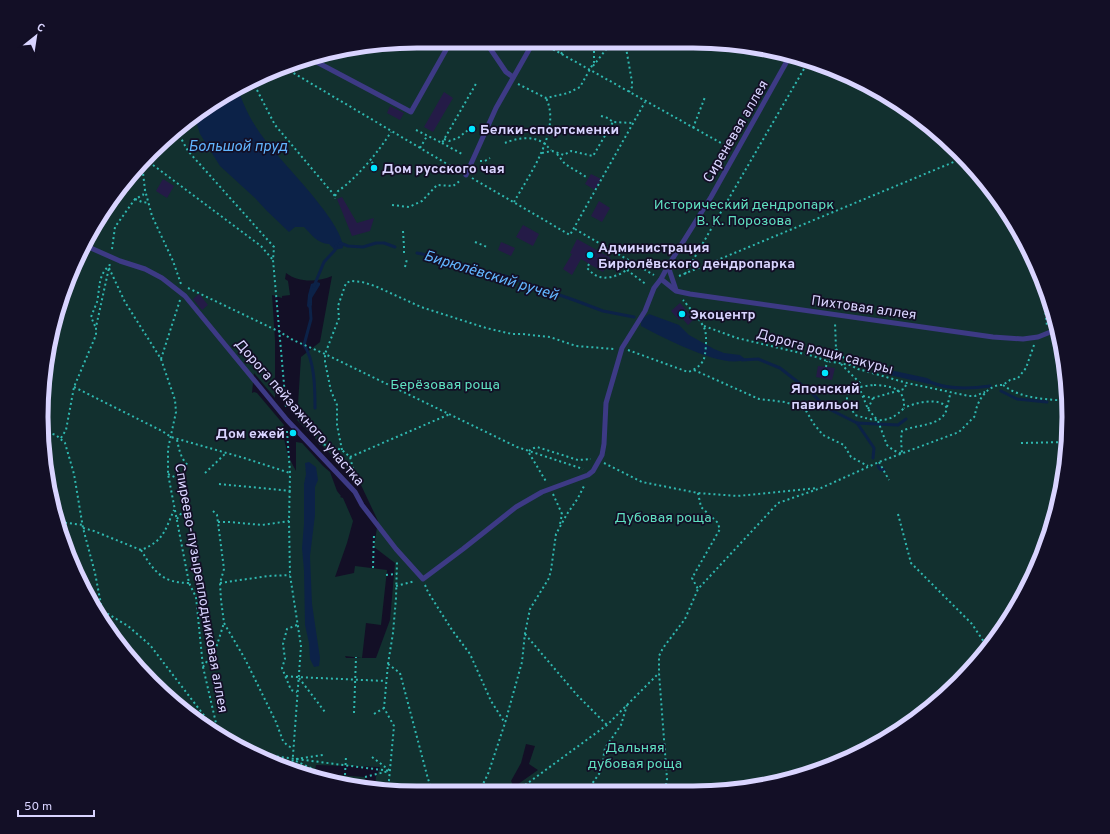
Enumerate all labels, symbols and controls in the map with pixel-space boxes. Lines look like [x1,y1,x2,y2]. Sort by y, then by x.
north arrow [16,16,56,56]
text: С [34,20,47,36]
street label: Сиреневая аллея [700,78,773,186]
place label: Белки-спортсменки [480,122,619,139]
marker: Белки-спортсменки [467,124,477,134]
water label: Большой пруд [188,138,288,157]
place label: Дом русского чая [382,161,505,178]
marker: Дом русского чая [369,163,379,173]
park label: Исторический дендропарк В. К. Порозова [654,197,834,230]
place label: Администрация Бирюлёвского дендропарка [598,240,795,273]
water label: Бирюлёвский ручей [421,247,561,306]
marker: Администрация Бирюлёвского дендропарка [585,250,595,260]
street label: Пихтовая аллея [810,293,918,324]
place label: Экоцентр [690,307,756,324]
marker: Экоцентр [677,309,687,319]
street label: Дорога рощи сакуры [754,326,895,379]
street label: Дорога пейзажного участка [230,336,367,490]
marker: Японcкий павильон [820,368,830,378]
park label: Берёзовая роща [390,377,500,394]
place label: Японcкий павильон [790,381,860,414]
place label: Дом ежей [216,426,285,443]
marker: Дом ежей [288,428,298,438]
street label: Спиреево-пузыреплодниковая аллея [170,462,231,714]
park label: Дубовая роща [614,510,712,527]
park label: Дальняя дубовая роща [588,740,682,773]
scale bar [18,792,94,818]
text: 50 m [24,799,52,815]

